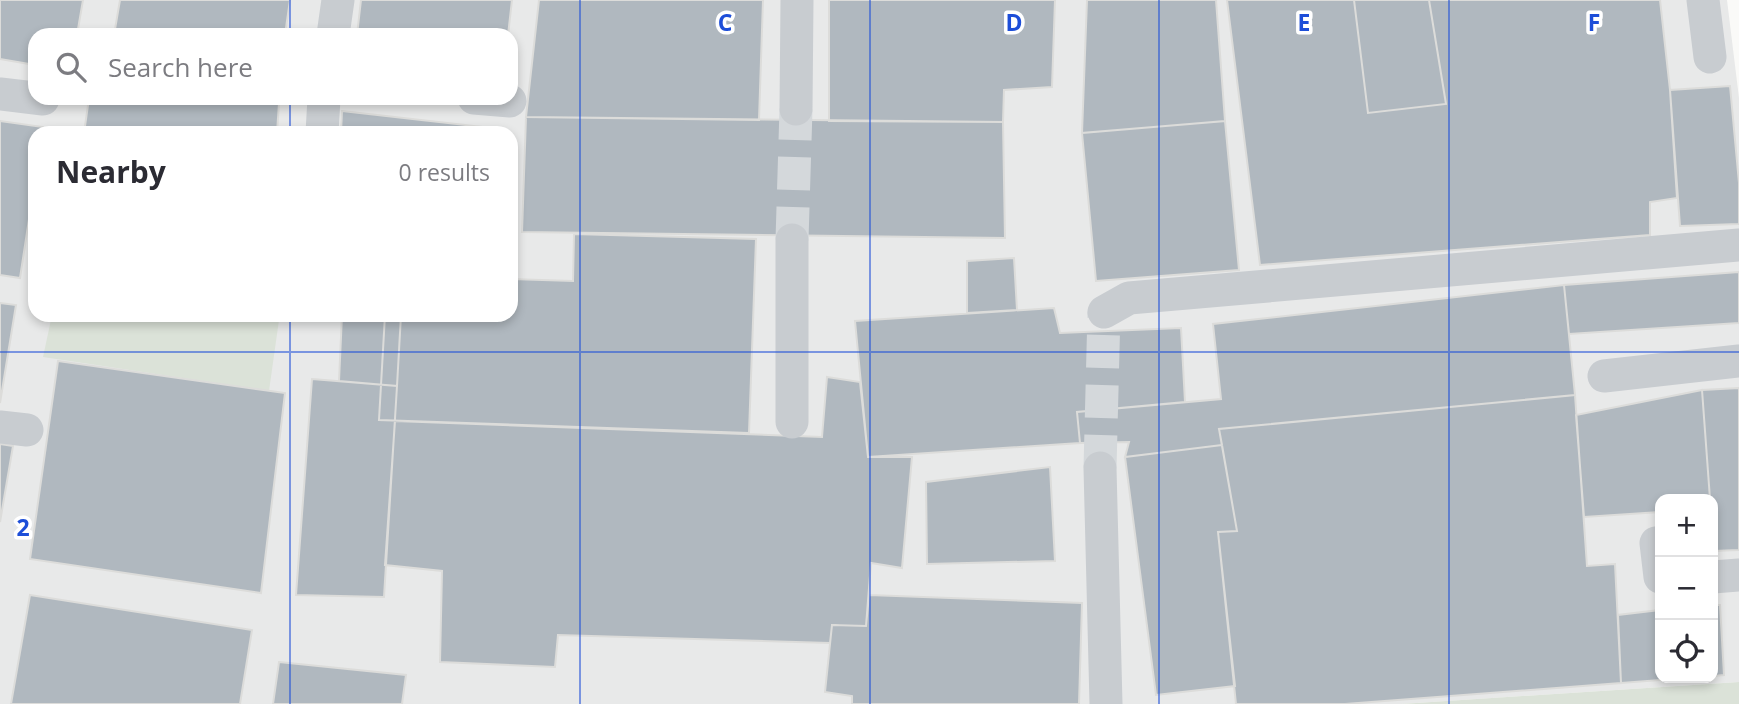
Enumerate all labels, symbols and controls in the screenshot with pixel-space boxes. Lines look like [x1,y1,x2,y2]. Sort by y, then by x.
text: C [718,6,732,38]
text: D [1005,6,1023,38]
text: E [1298,6,1310,38]
text: F [1588,6,1600,38]
search box [28,28,518,105]
icon: search [52,48,90,86]
text: Search here [108,49,253,85]
text: Nearby [56,151,166,192]
text: 0 results [399,156,490,188]
map controls [1655,494,1718,683]
button: + [1655,494,1718,557]
text: 2 [16,511,30,543]
button: − [1655,557,1718,620]
button: locate [1655,620,1718,683]

